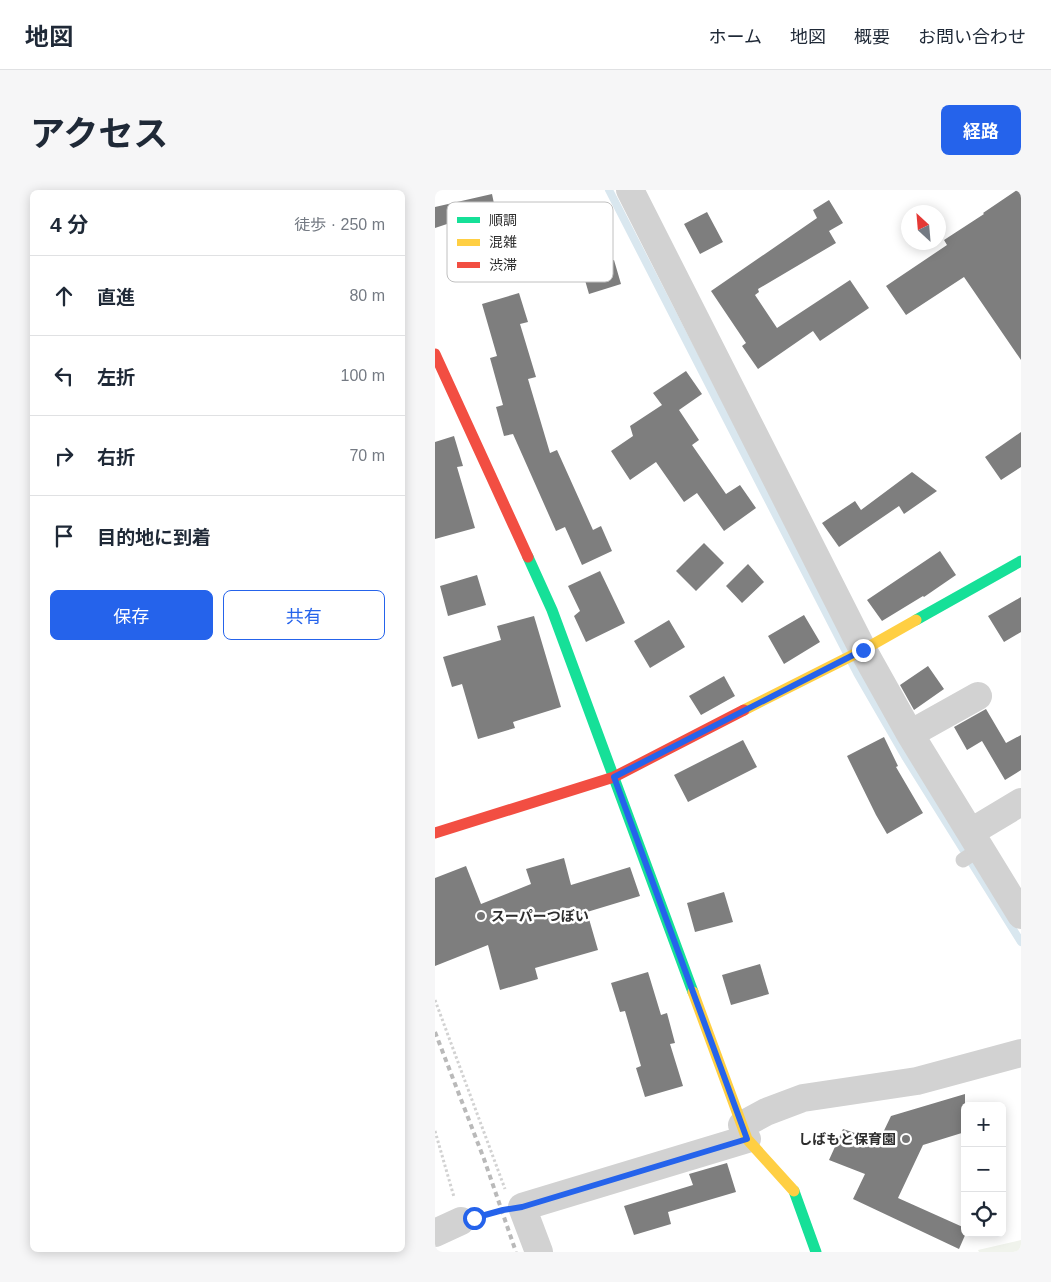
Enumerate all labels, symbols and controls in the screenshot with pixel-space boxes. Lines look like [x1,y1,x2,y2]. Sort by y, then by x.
text: 地図 [25,23,73,50]
text: ホーム [709,27,762,47]
text: 地図 [790,27,826,47]
text: 概要 [854,27,890,47]
text: お問い合わせ [918,27,1026,47]
button: 経路 [941,105,1021,155]
text: アクセス [30,114,168,153]
legend [447,202,613,282]
north arrow [901,205,946,250]
text: 順調 [489,212,517,228]
text: 4 分 [50,213,89,236]
text: 徒歩 · 250 m [294,216,385,233]
text: 混雑 [489,234,517,250]
text: 渋滞 [489,257,517,273]
icon: ahead [50,282,78,310]
text: 直進 [97,287,135,308]
text: 80 m [349,287,385,304]
icon: left [50,362,78,390]
text: 左折 [97,367,135,388]
text: 100 m [341,367,385,384]
icon: right [50,442,78,470]
text: 右折 [97,447,135,468]
text: 70 m [349,447,385,464]
icon: arrive [50,522,78,550]
text: 目的地に到着 [97,527,211,548]
button: 保存 [50,590,213,640]
button: 共有 [223,590,385,640]
route end [852,639,875,662]
place label: スーパーつぼい [491,908,589,924]
marker: スーパーつぼい [475,910,487,922]
map controls [961,1102,1006,1237]
button: + [961,1102,1006,1147]
place label: しばもと保育園 [798,1131,896,1147]
marker: しばもと保育園 [900,1133,912,1145]
button: − [961,1147,1006,1192]
button: locate [961,1192,1006,1237]
route start [463,1207,486,1230]

